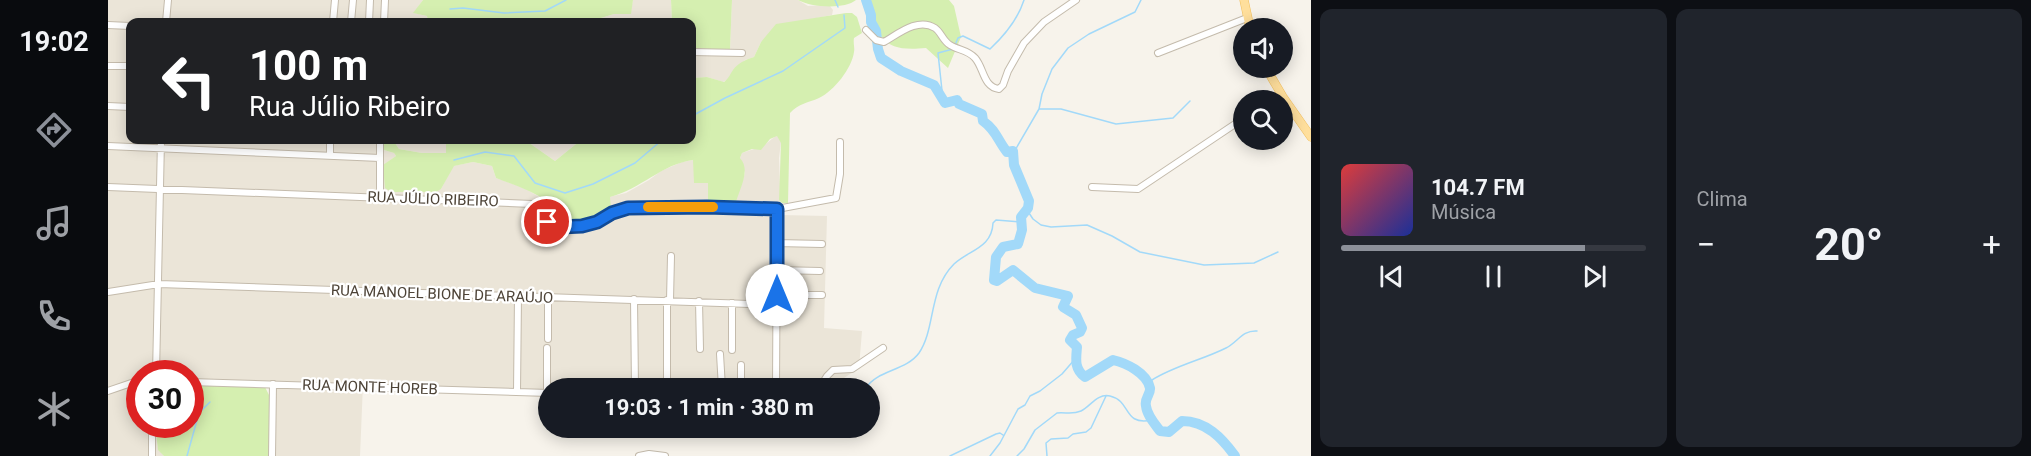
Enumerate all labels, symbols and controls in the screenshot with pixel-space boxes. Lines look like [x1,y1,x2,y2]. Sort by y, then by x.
map controls [1233,18,1293,150]
button: sound [1233,18,1293,78]
text: 19:02 [19,26,89,58]
text: 100 m [249,41,368,90]
icon: left [150,42,228,120]
button: search [1233,90,1293,150]
text: Rua Júlio Ribeiro [249,91,450,123]
icon: directions [33,109,75,151]
text: 104.7 FM [1431,175,1525,200]
text: Clima [1697,187,1748,211]
street label: RUA JÚLIO RIBEIRO [367,188,499,210]
pin [521,196,572,247]
text: Música [1431,200,1496,224]
icon: music [33,202,75,244]
icon: arrive [530,205,563,238]
text: 20° [1814,218,1883,271]
text: − [1697,225,1715,264]
text: + [1982,225,2001,264]
icon: previous [1375,260,1408,293]
icon: pause [1477,260,1510,293]
icon: next [1578,260,1611,293]
position arrow [745,263,809,327]
street label: RUA MANOEL BIONE DE ARAÚJO [331,281,553,307]
icon: phone [33,295,75,337]
speed limit sign: 30 [126,360,204,438]
street label: RUA MONTE HOREB [302,376,438,398]
icon: climate [33,388,75,430]
text: 19:03 · 1 min · 380 m [604,395,814,420]

